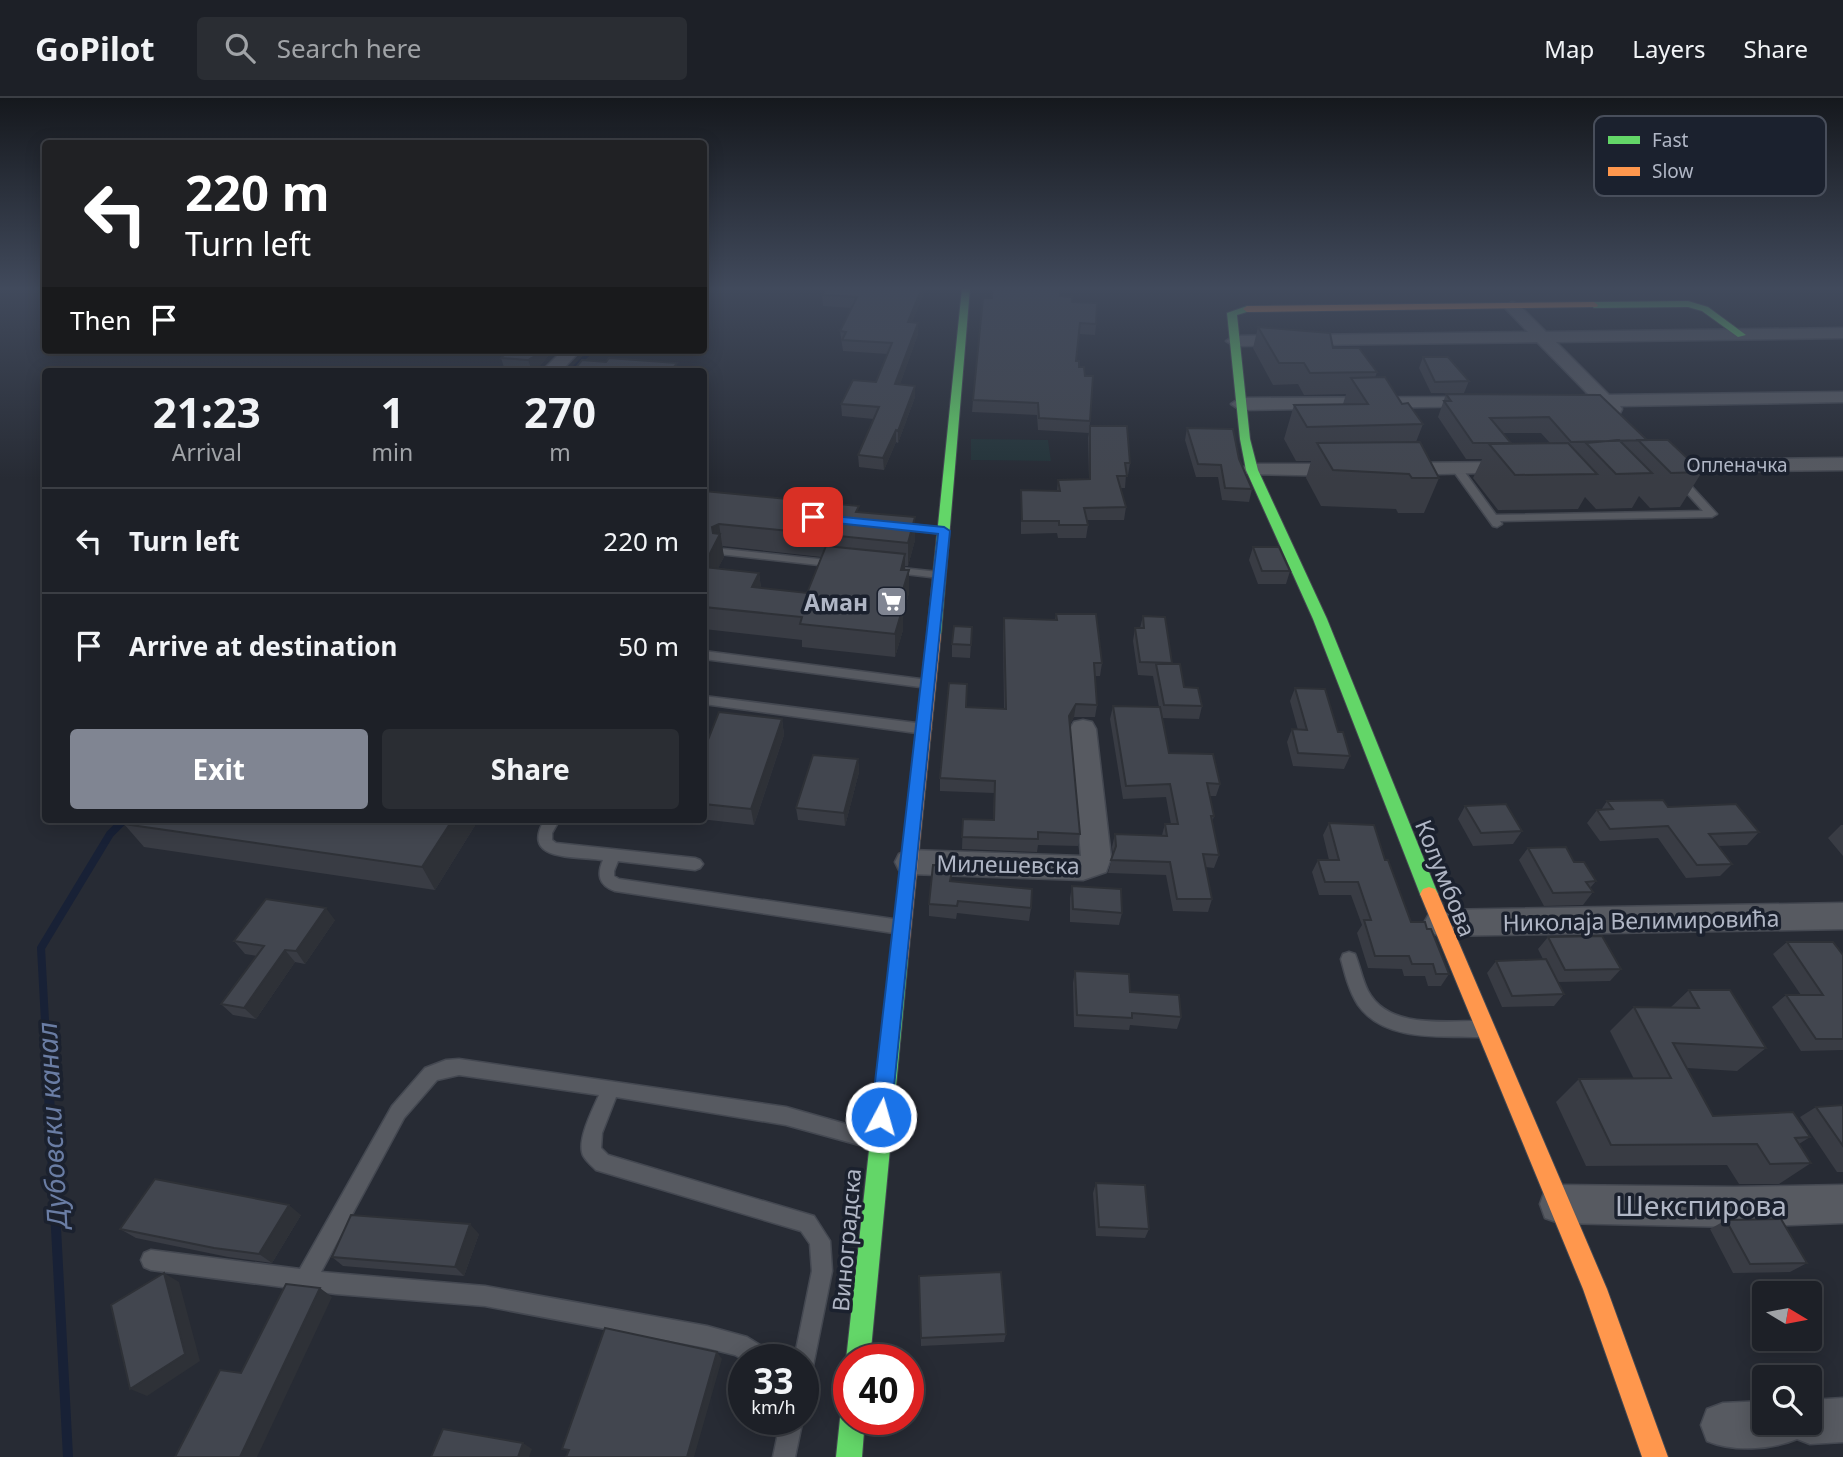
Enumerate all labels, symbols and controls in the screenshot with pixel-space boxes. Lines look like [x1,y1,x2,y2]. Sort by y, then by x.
search box [197,17,687,80]
text: GoPilot [35,26,155,71]
icon: search [221,29,259,67]
text: Search here [277,30,421,66]
text: Map [1544,32,1594,65]
text: Layers [1632,32,1706,65]
text: Share [1744,32,1808,65]
legend [1594,116,1826,196]
text: Fast [1652,127,1689,153]
text: Slow [1652,158,1693,184]
text: 220 m [185,159,330,225]
icon: left [70,168,161,259]
text: Turn left [185,222,311,265]
icon: arrive [145,301,183,339]
text: Then [70,302,131,338]
text: 21:23 [153,383,261,440]
text: 1 [380,383,404,440]
text: 270 [524,383,596,440]
text: Arrival [172,436,242,468]
text: min [372,436,413,468]
text: m [549,436,571,468]
street label: Опленачка [1686,452,1788,478]
pin [783,487,843,547]
icon: arrive [794,498,832,536]
icon: left [70,522,108,560]
text: Turn left [129,523,240,559]
text: 220 m [603,523,679,559]
supermarket icon: Аман [874,585,908,619]
place label: Аман [804,586,868,618]
icon: arrive [70,627,108,665]
text: Arrive at destination [129,628,398,664]
text: 50 m [618,628,679,664]
button: Exit [70,729,368,809]
button: Share [382,729,679,809]
street label: Колумбова [1408,815,1484,941]
street label: Милешевска [936,847,1080,881]
street label: Николаја Велимировића [1502,902,1780,938]
water label: Дубовски канал [27,1021,76,1232]
position arrow [844,1080,918,1154]
street label: Виноградска [824,1167,868,1313]
street label: Шекспирова [1615,1186,1787,1224]
north arrow [1752,1281,1822,1351]
map controls [1752,1281,1822,1435]
speed limit sign: 40 [833,1344,924,1435]
text: 33 [753,1357,794,1404]
button: search [1752,1365,1822,1435]
text: km/h [751,1395,796,1419]

